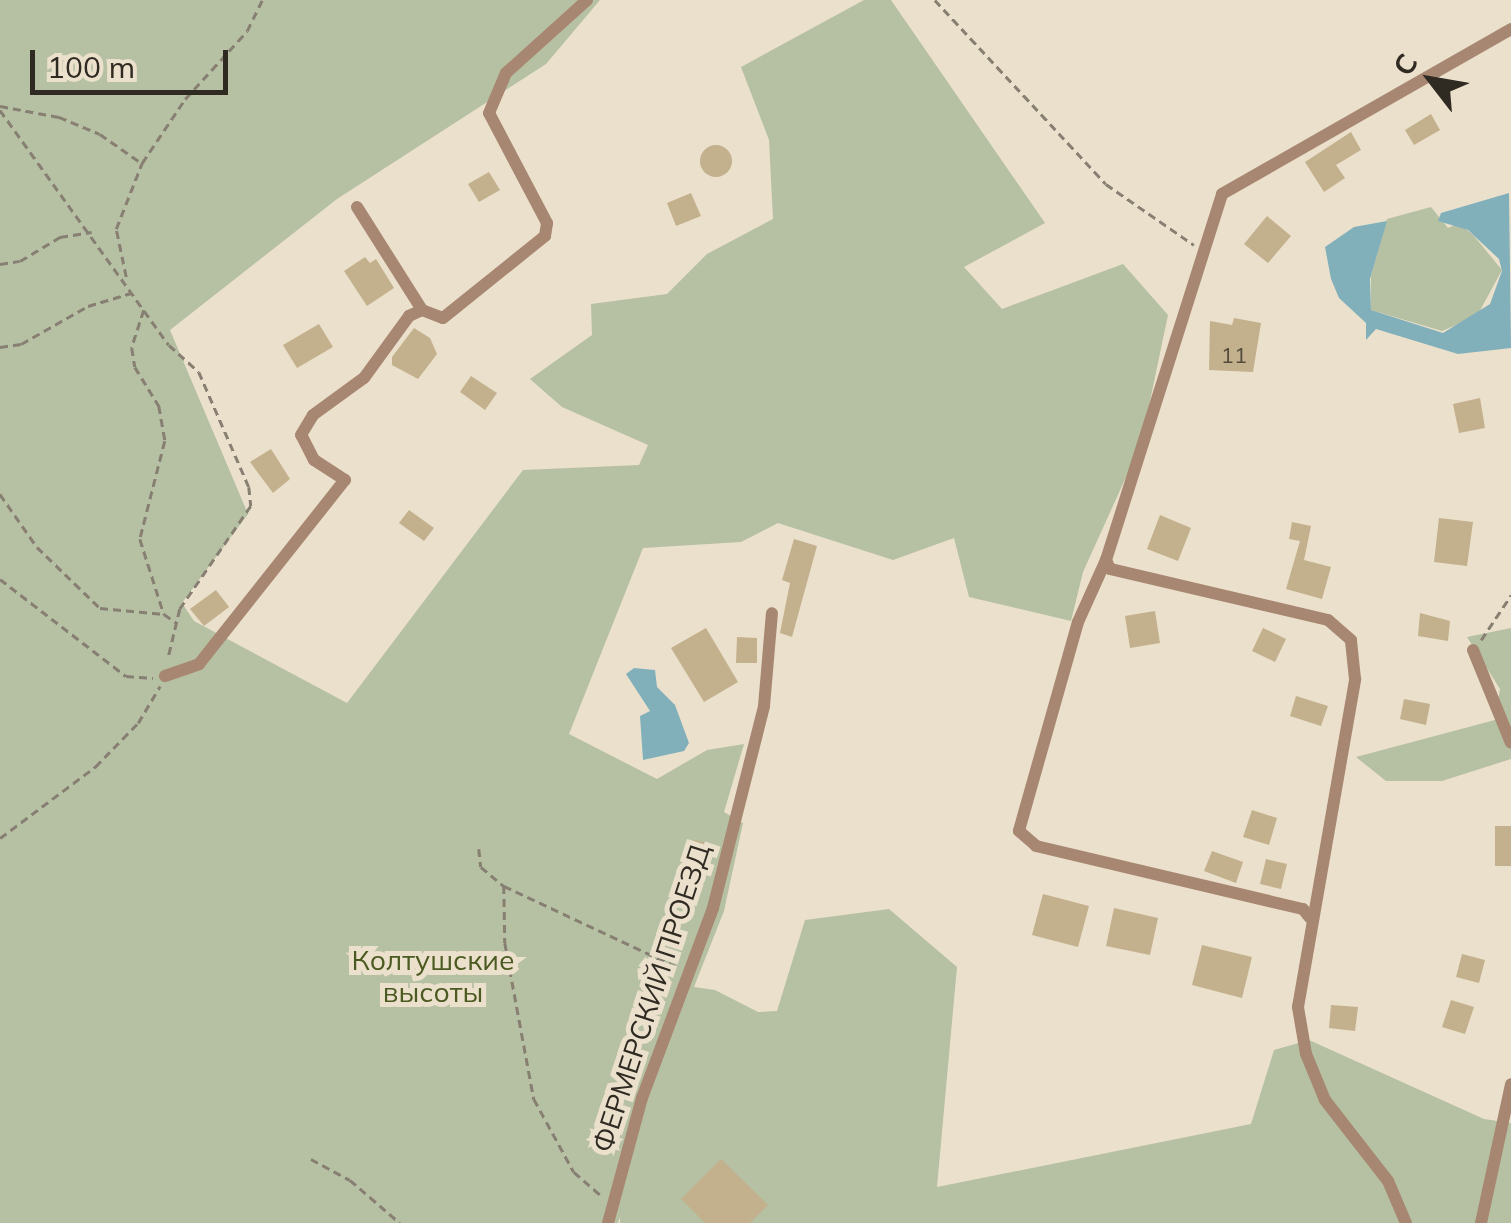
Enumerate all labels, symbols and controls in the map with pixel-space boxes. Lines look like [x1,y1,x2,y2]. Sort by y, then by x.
scale bar [35,30,232,92]
north arrow [1381,30,1481,130]
text: С [1385,47,1425,82]
text: 100 m [47,48,135,86]
house number: 11 [1221,343,1247,369]
street label: ФЕРМЕРСКИЙ ПРОЕЗД [585,840,717,1156]
park label: Колтушские высоты [352,943,514,1009]

